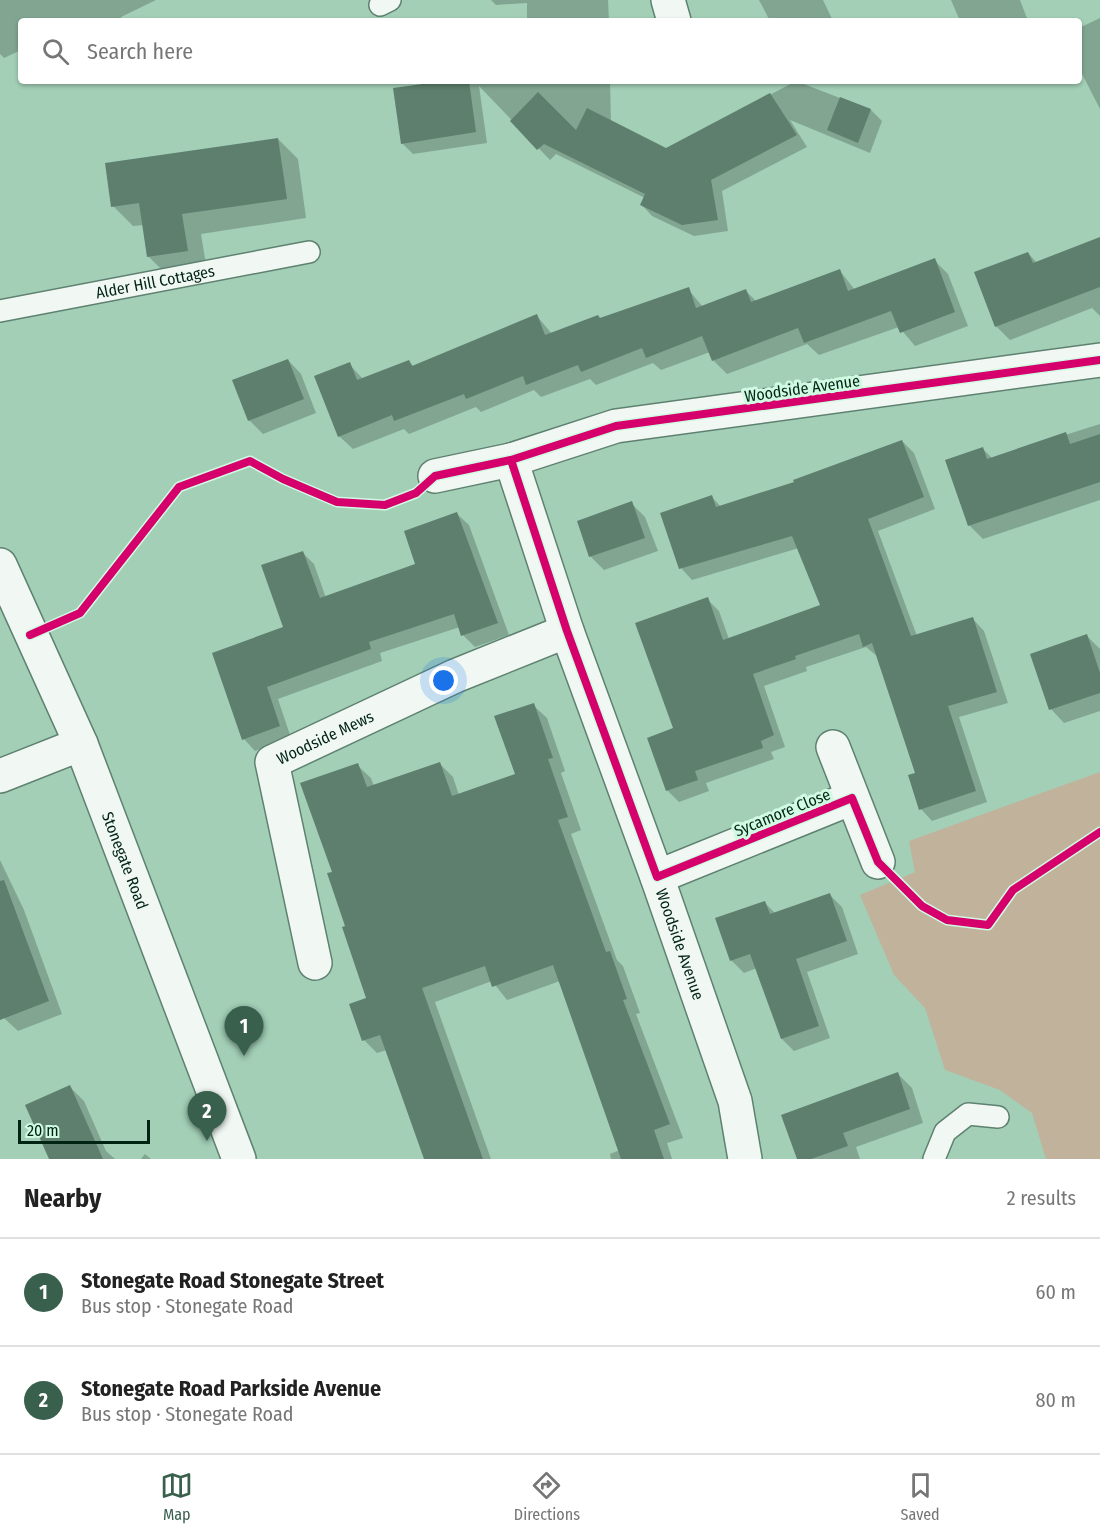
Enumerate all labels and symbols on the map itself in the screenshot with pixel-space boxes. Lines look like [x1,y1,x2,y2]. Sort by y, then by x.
street label: Alder Hill Cottages [94,261,217,303]
street label: Woodside Avenue [743,371,861,406]
your location [429,666,458,695]
street label: Woodside Mews [274,707,377,769]
street label: Sycamore Close [731,784,833,840]
street label: Stonegate Road [98,809,152,912]
street label: Woodside Avenue [652,886,708,1003]
pin: 1 [224,1006,264,1056]
pin: 2 [188,1092,226,1141]
scale bar [18,1117,150,1144]

